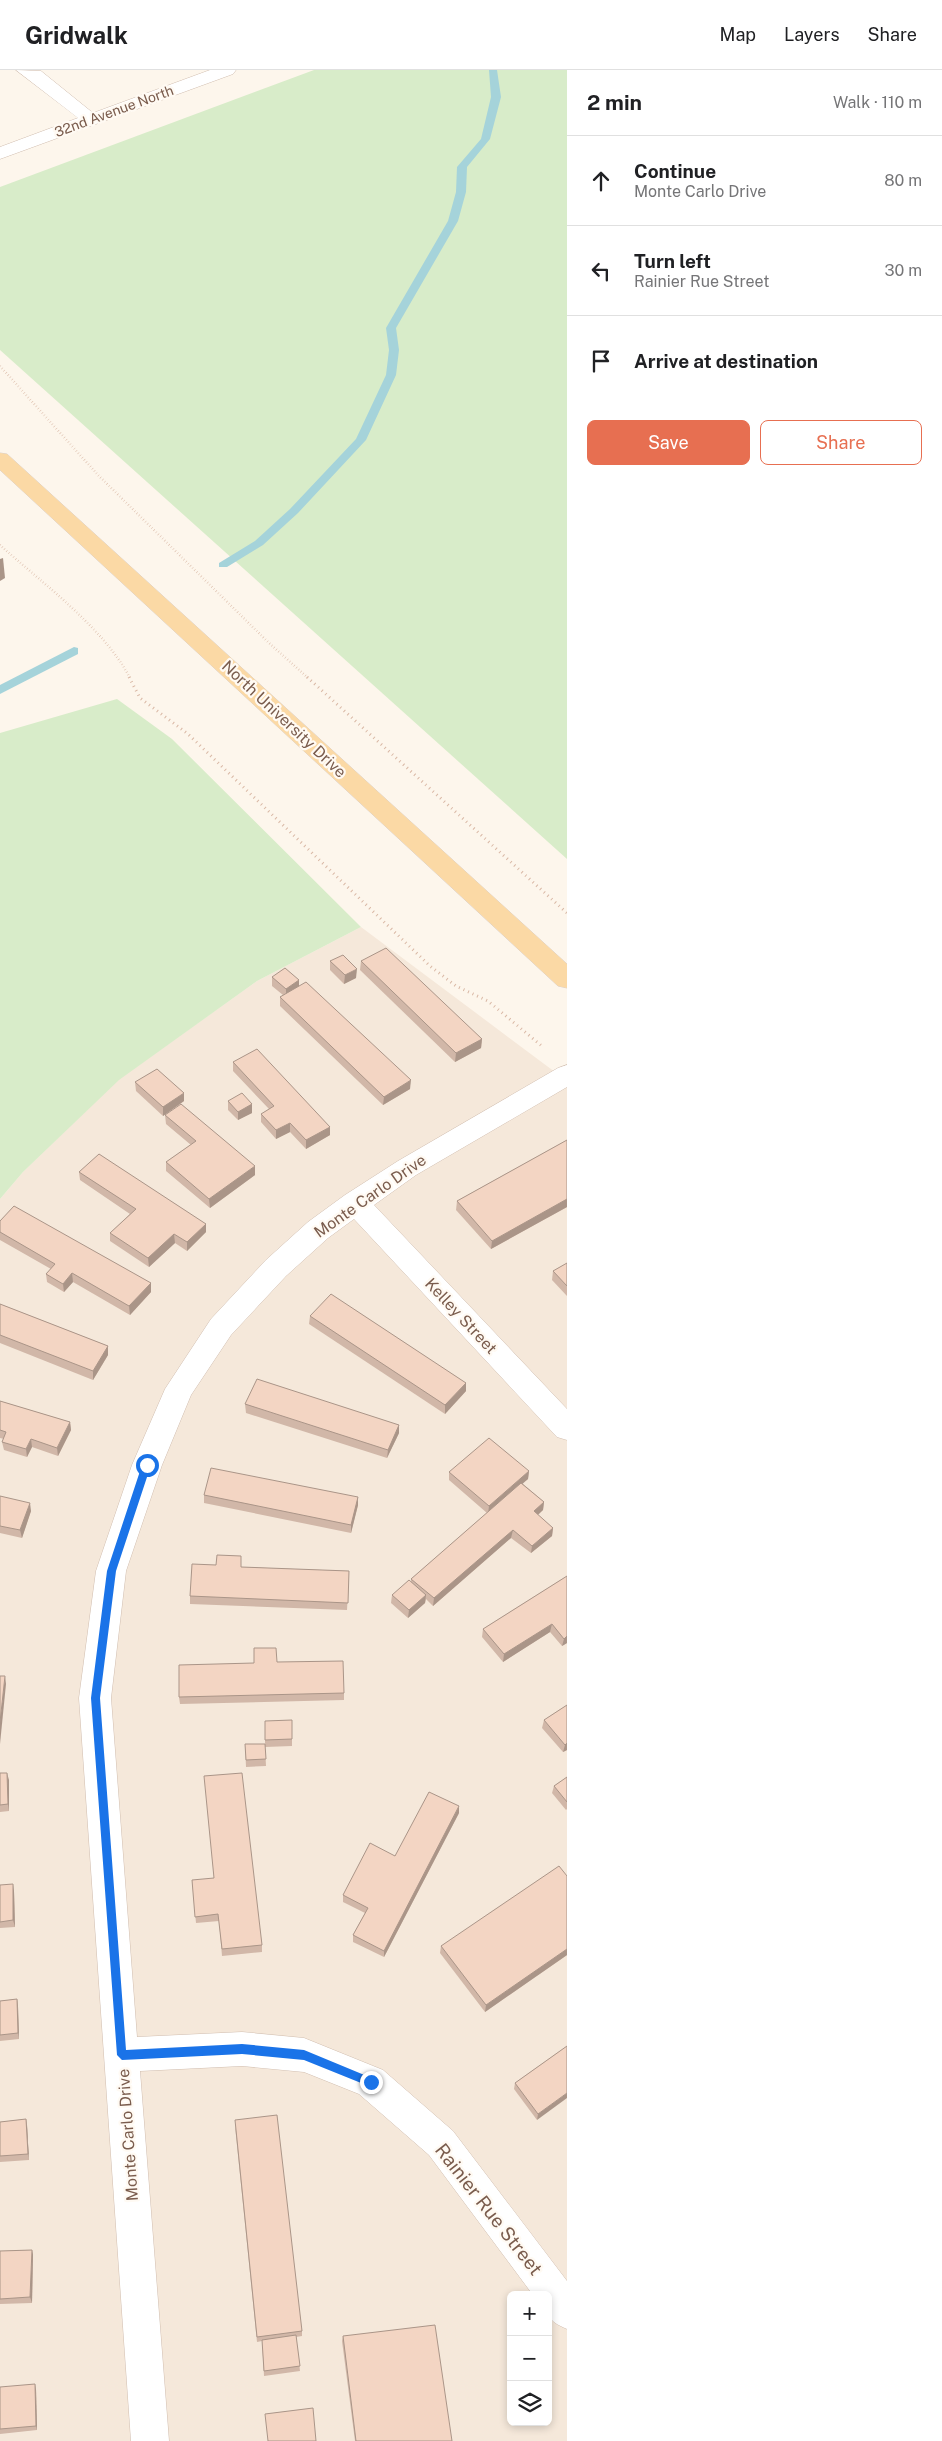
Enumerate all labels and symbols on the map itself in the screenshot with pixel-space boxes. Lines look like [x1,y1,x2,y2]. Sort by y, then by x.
street label: 32nd Avenue North [52,82,176,140]
street label: North University Drive [218,657,350,781]
street label: Monte Carlo Drive [310,1150,430,1242]
street label: Kelley Street [421,1274,501,1358]
route start [136,1454,159,1477]
street label: Monte Carlo Drive [114,2068,142,2202]
route end [360,2071,383,2094]
street label: Rainier Rue Street [431,2139,547,2279]

